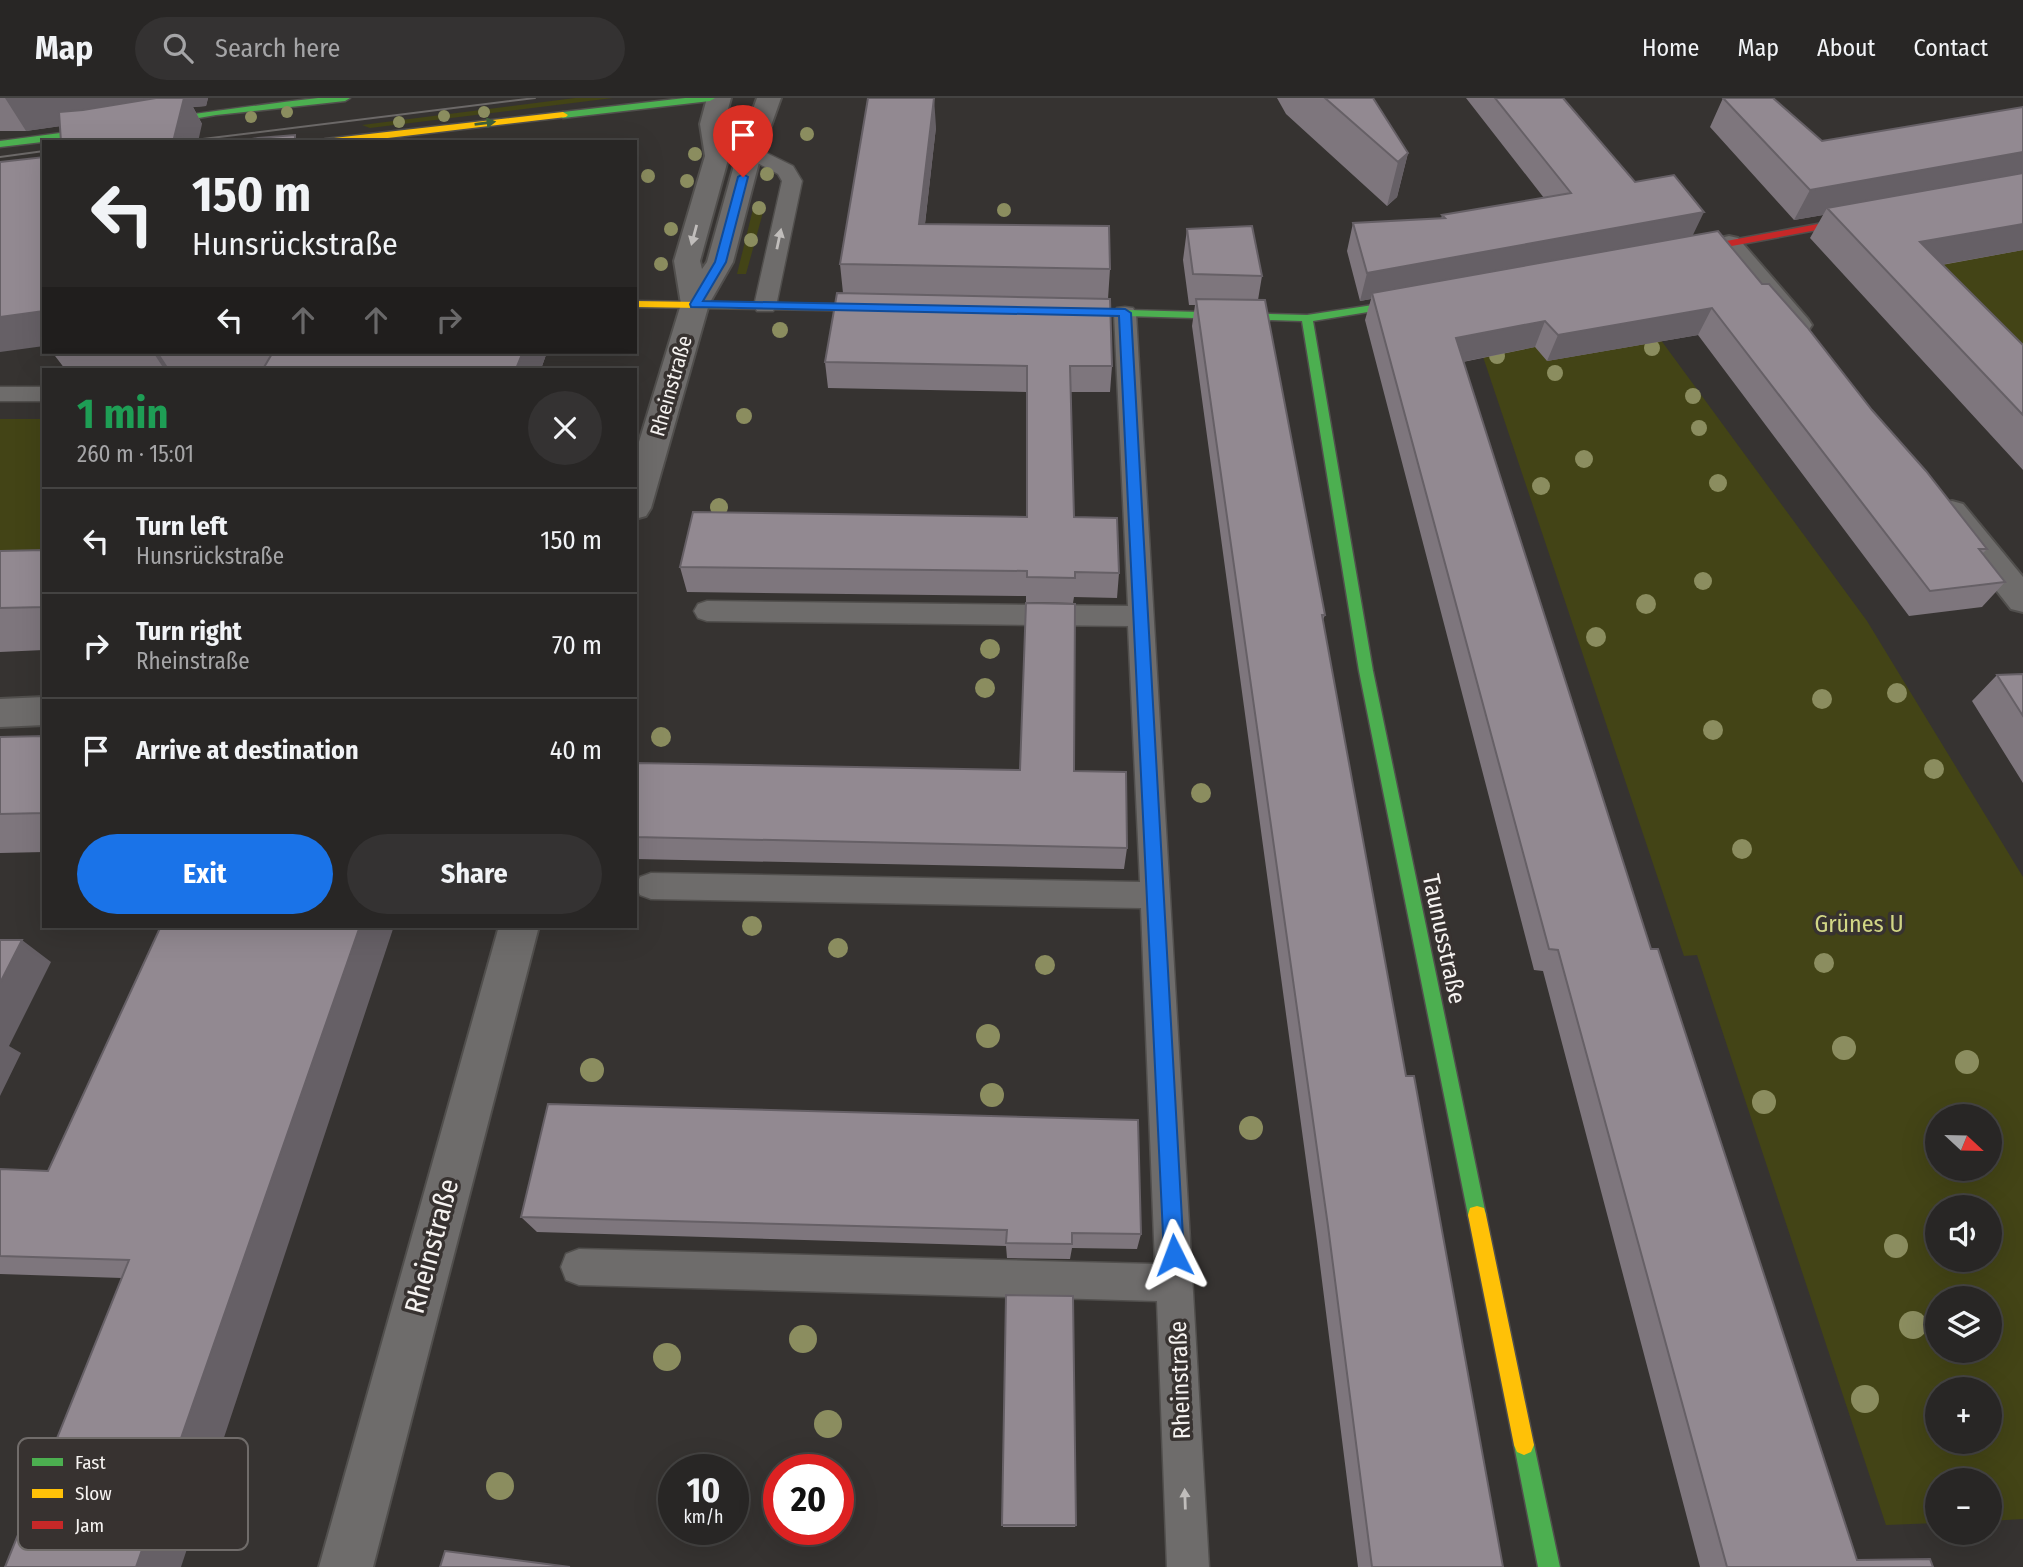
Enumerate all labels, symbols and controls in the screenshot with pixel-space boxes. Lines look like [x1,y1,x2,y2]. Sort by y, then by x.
search box [135,17,625,80]
text: Map [35,28,93,68]
icon: search [159,29,197,67]
text: Search here [215,33,340,64]
text: Home [1642,34,1699,62]
text: Map [1737,34,1779,62]
text: About [1817,34,1875,62]
text: Contact [1913,34,1988,62]
pin [713,105,773,177]
icon: arrive [724,116,762,154]
one-way arrow [474,118,496,129]
text: 150 m [192,165,311,224]
icon: left [77,168,168,259]
one-way arrow [688,224,699,246]
text: Hunsrückstraße [192,225,398,263]
one-way arrow [774,228,785,250]
icon: left [211,301,249,339]
icon: ahead [284,301,322,339]
icon: ahead [357,301,395,339]
icon: right [430,301,468,339]
street label: Rheinstraße [644,333,698,439]
text: 1 min [77,389,168,439]
button: close [528,391,602,465]
text: 260 m · 15:01 [77,440,194,468]
text: Turn left [136,511,228,542]
icon: left [77,522,115,560]
text: 150 m [540,525,602,556]
text: Hunsrückstraße [136,542,284,570]
text: Turn right [136,616,242,647]
icon: right [77,627,115,665]
text: 70 m [552,630,602,661]
text: Rheinstraße [136,647,250,675]
icon: arrive [77,732,115,770]
text: Arrive at destination [136,735,359,766]
text: 40 m [550,735,602,766]
button: Exit [77,834,333,914]
button: Share [347,834,602,914]
street label: Taunusstraße [1417,872,1471,1006]
park label: Grünes U [1814,910,1904,938]
north arrow [1925,1104,2002,1181]
map controls [1925,1104,2002,1545]
street label: Rheinstraße [398,1175,465,1317]
button: sound [1925,1195,2002,1272]
position arrow [1137,1218,1211,1292]
button: layers [1925,1286,2002,1363]
street label: Rheinstraße [1164,1320,1196,1440]
button: + [1925,1377,2002,1454]
legend [18,1438,248,1550]
text: Fast [75,1451,106,1474]
speed limit sign: 20 [763,1454,854,1545]
button: − [1925,1468,2002,1545]
text: 10 [687,1469,720,1511]
text: Slow [75,1482,112,1505]
one-way arrow [1179,1488,1190,1510]
text: km/h [683,1506,724,1528]
text: Jam [75,1514,104,1537]

